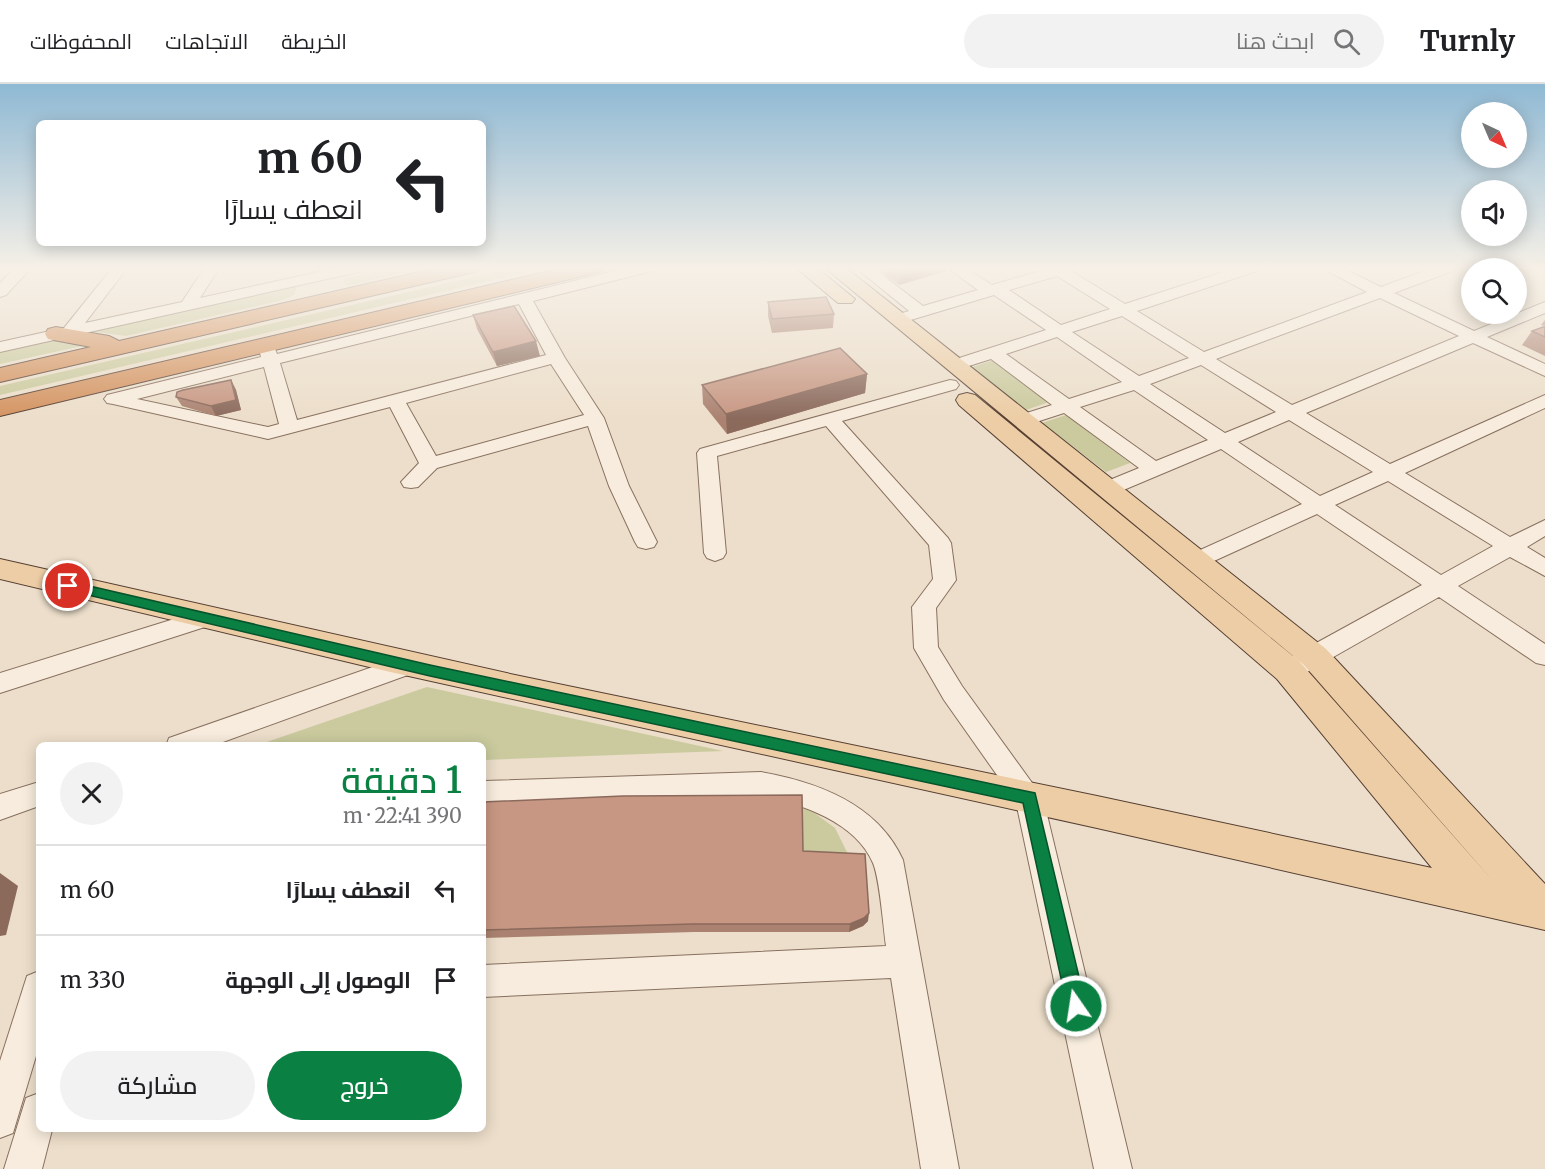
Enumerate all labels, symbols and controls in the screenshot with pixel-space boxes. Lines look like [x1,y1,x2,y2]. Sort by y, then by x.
search box [964,14,1384,68]
text: Turnly [1420,23,1515,59]
icon: search [1330,25,1363,58]
text: ابحث هنا [1236,27,1315,55]
text: المحفوظات [30,28,132,55]
text: الاتجاهات [165,28,248,55]
text: الخريطة [281,28,347,55]
north arrow [1461,102,1527,168]
map controls [1461,102,1527,324]
text: 60 m [257,132,363,184]
icon: left [384,144,462,222]
button: sound [1461,180,1527,246]
text: انعطف يسارًا [223,192,363,226]
button: search [1461,258,1527,324]
pin [42,560,93,611]
icon: arrive [51,569,84,602]
text: 1 دقيقة [341,758,462,803]
button: close [60,762,123,825]
text: 390 m · 22:41 [343,803,462,828]
icon: left [429,874,462,907]
text: 60 m [60,876,115,904]
text: انعطف يسارًا [286,876,411,904]
icon: arrive [429,964,462,997]
text: 330 m [60,966,125,994]
text: الوصول إلى الوجهة [225,966,411,994]
position arrow [1044,974,1108,1038]
button: مشاركة [60,1051,255,1120]
button: خروج [267,1051,462,1120]

